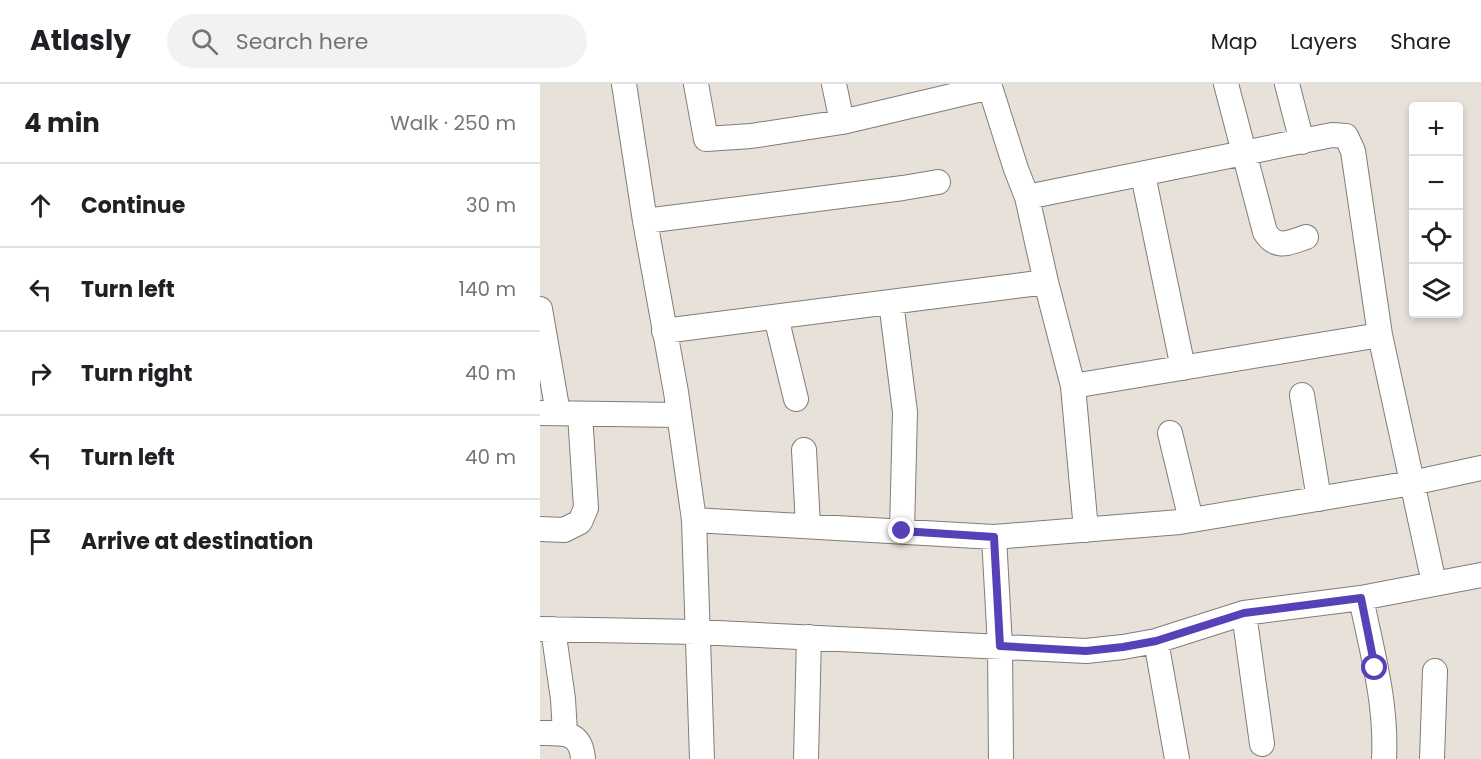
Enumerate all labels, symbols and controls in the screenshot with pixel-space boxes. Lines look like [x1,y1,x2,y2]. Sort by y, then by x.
search box [167,14,587,68]
text: Atlasly [30,21,131,60]
icon: search [188,25,221,58]
text: Search here [236,26,368,57]
text: Map [1211,27,1257,56]
text: Layers [1290,27,1357,56]
text: Share [1390,27,1451,56]
map controls [1409,102,1463,318]
button: + [1409,102,1463,156]
text: 4 min [24,105,100,141]
text: Walk · 250 m [390,109,516,137]
button: − [1409,156,1463,210]
icon: ahead [24,189,57,222]
text: Continue [81,190,185,221]
text: 30 m [466,191,516,219]
button: locate [1409,210,1463,264]
button: layers [1409,264,1463,318]
icon: left [24,273,57,306]
text: Turn left [81,274,175,305]
text: 140 m [459,275,516,303]
icon: right [24,357,57,390]
text: Turn right [81,358,192,389]
text: 40 m [465,359,516,387]
icon: left [24,441,57,474]
text: Turn left [81,442,175,473]
text: 40 m [465,443,516,471]
route end [888,517,914,543]
icon: arrive [24,525,57,558]
text: Arrive at destination [81,526,313,557]
route start [1361,654,1387,680]

